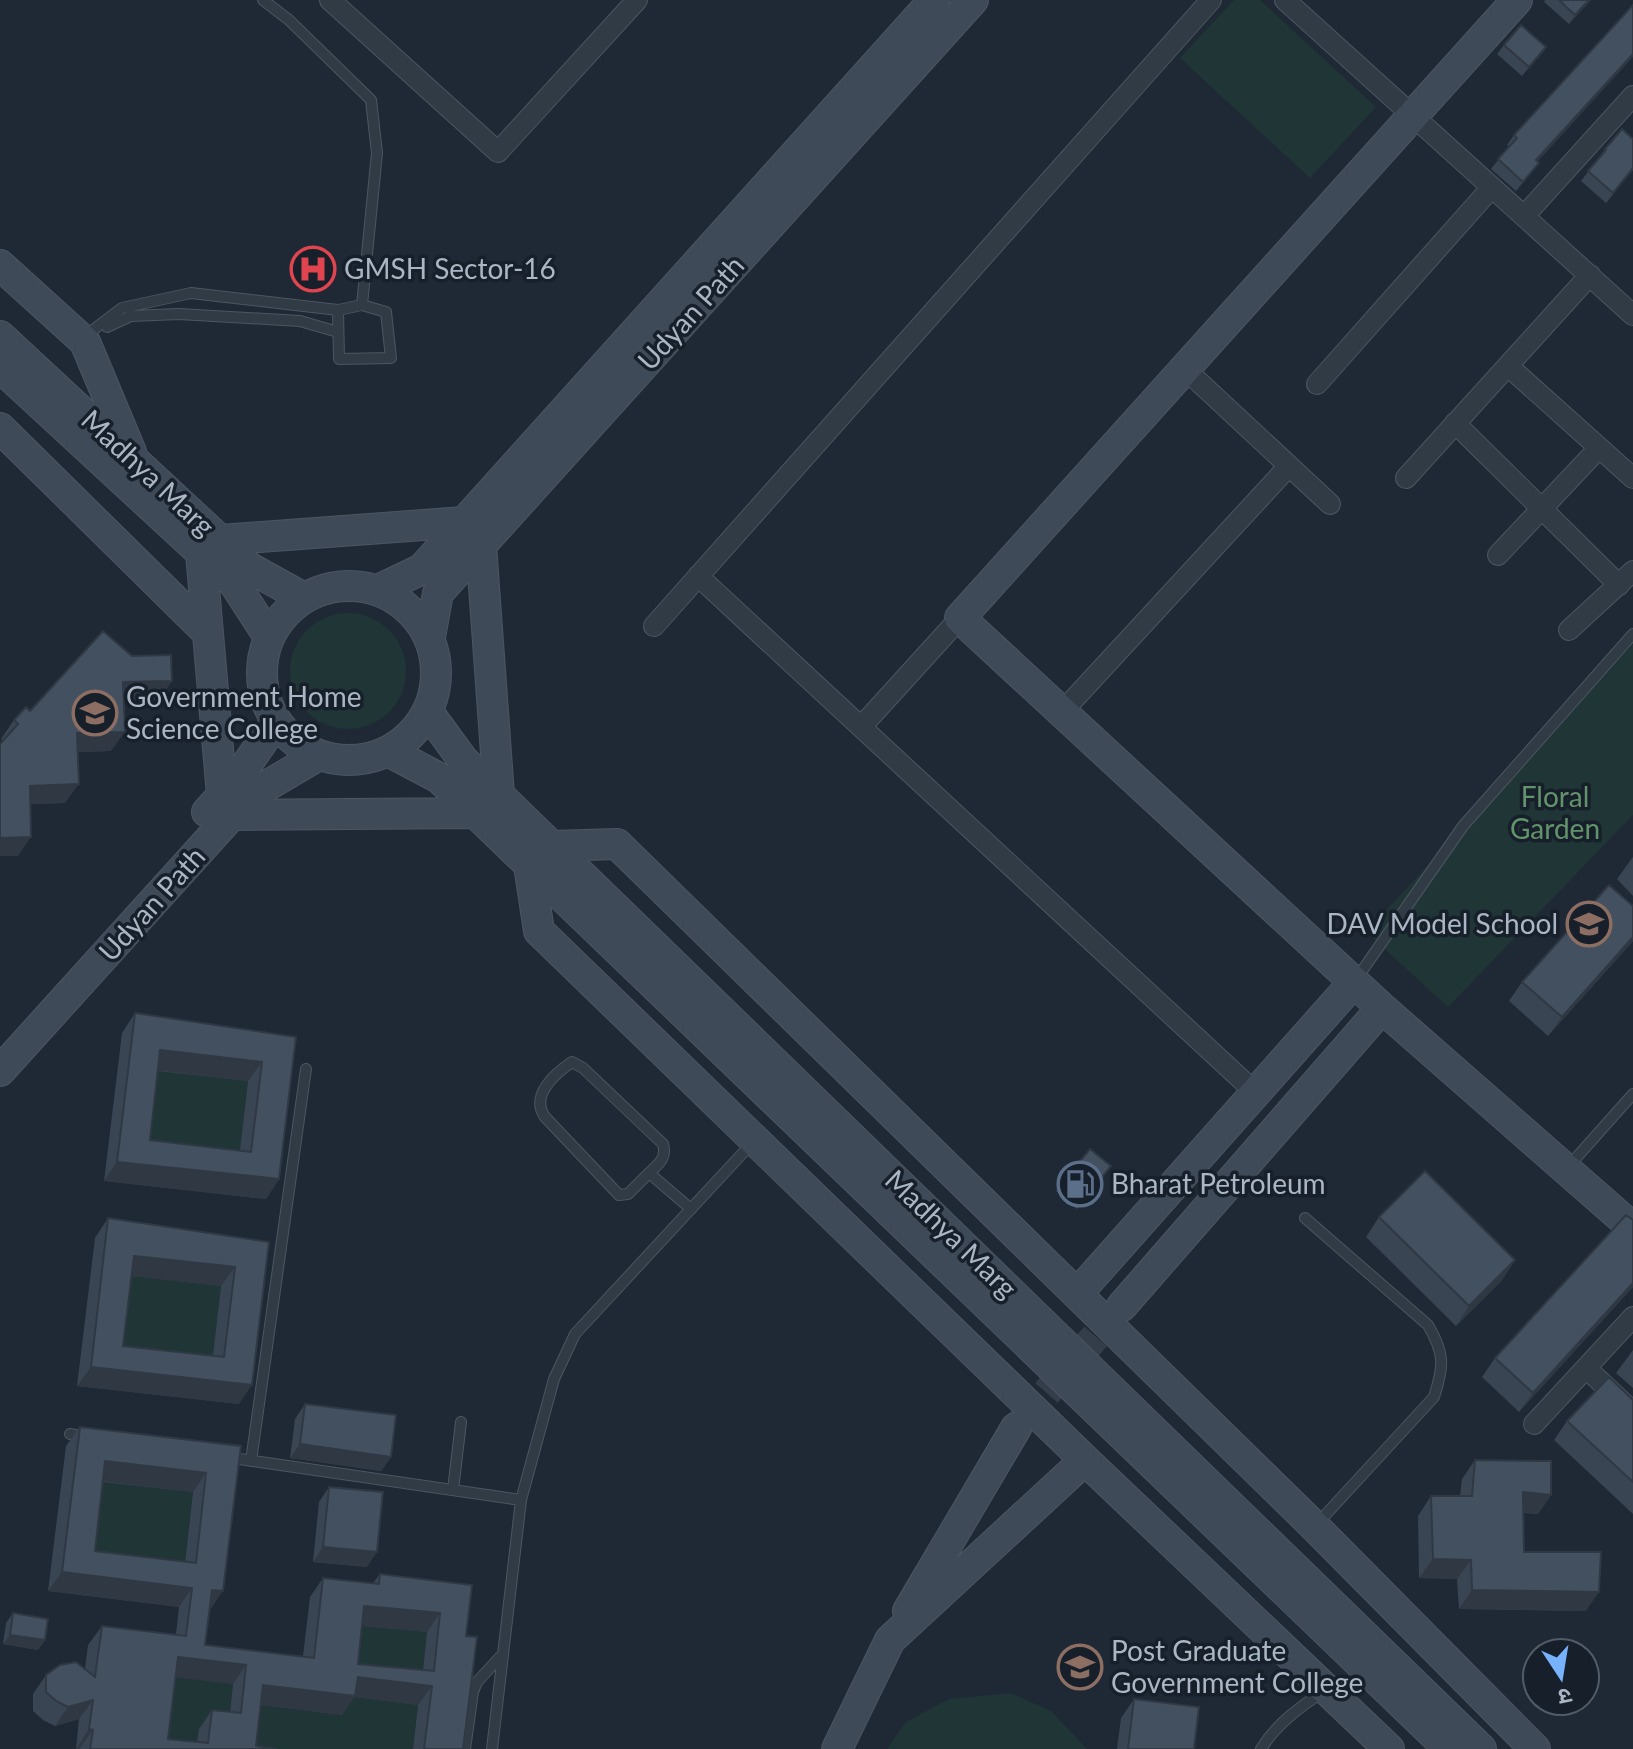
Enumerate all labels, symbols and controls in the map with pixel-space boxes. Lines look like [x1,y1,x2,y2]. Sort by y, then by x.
hospital icon: GMSH Sector-16 [289,245,337,293]
street label: Udyan Path [630,248,751,377]
place label: GMSH Sector-16 [344,251,556,285]
street label: Madhya Marg [75,402,222,543]
place label: Government Home Science College [126,679,362,745]
school or university icon: Government Home Science College [71,689,119,737]
park label: Floral Garden [1510,779,1600,845]
street label: Udyan Path [91,839,212,968]
school or university icon: DAV Model School [1565,900,1613,948]
place label: DAV Model School [1327,906,1558,940]
fuel station icon: Bharat Petroleum [1056,1160,1104,1208]
street label: Madhya Marg [879,1162,1025,1304]
place label: Bharat Petroleum [1111,1166,1326,1200]
place label: Post Graduate Government College [1111,1633,1363,1699]
north arrow [1521,1637,1601,1717]
school or university icon: Post Graduate Government College [1056,1643,1104,1691]
text: उ [1555,1683,1574,1712]

